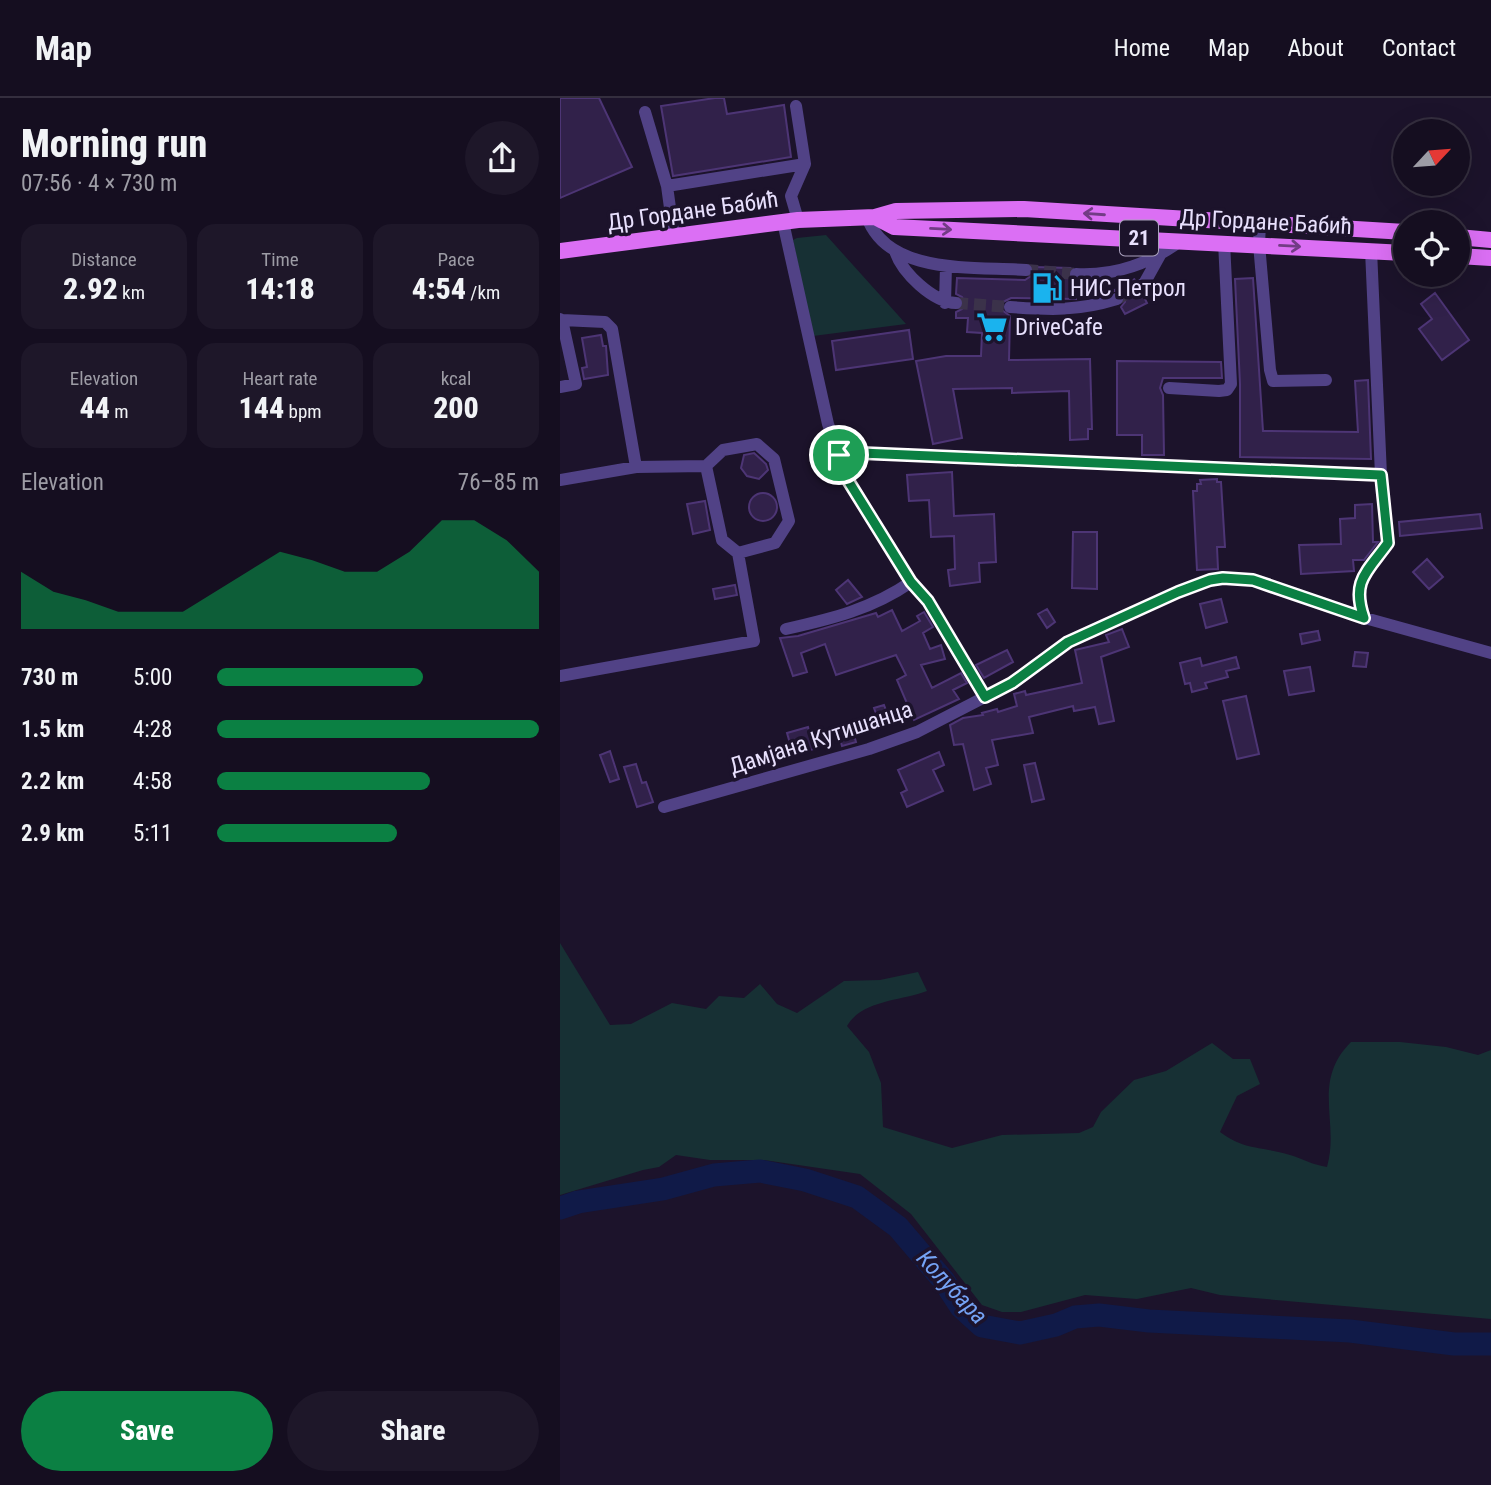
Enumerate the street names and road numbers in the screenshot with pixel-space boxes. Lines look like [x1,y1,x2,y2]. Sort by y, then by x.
street label: Др Гордане Бабић [606,186,780,236]
street label: Др Гордане Бабић [1179,204,1353,240]
road number: 21 [1120,220,1158,256]
street label: Дамјана Кутишанца [726,696,916,780]

